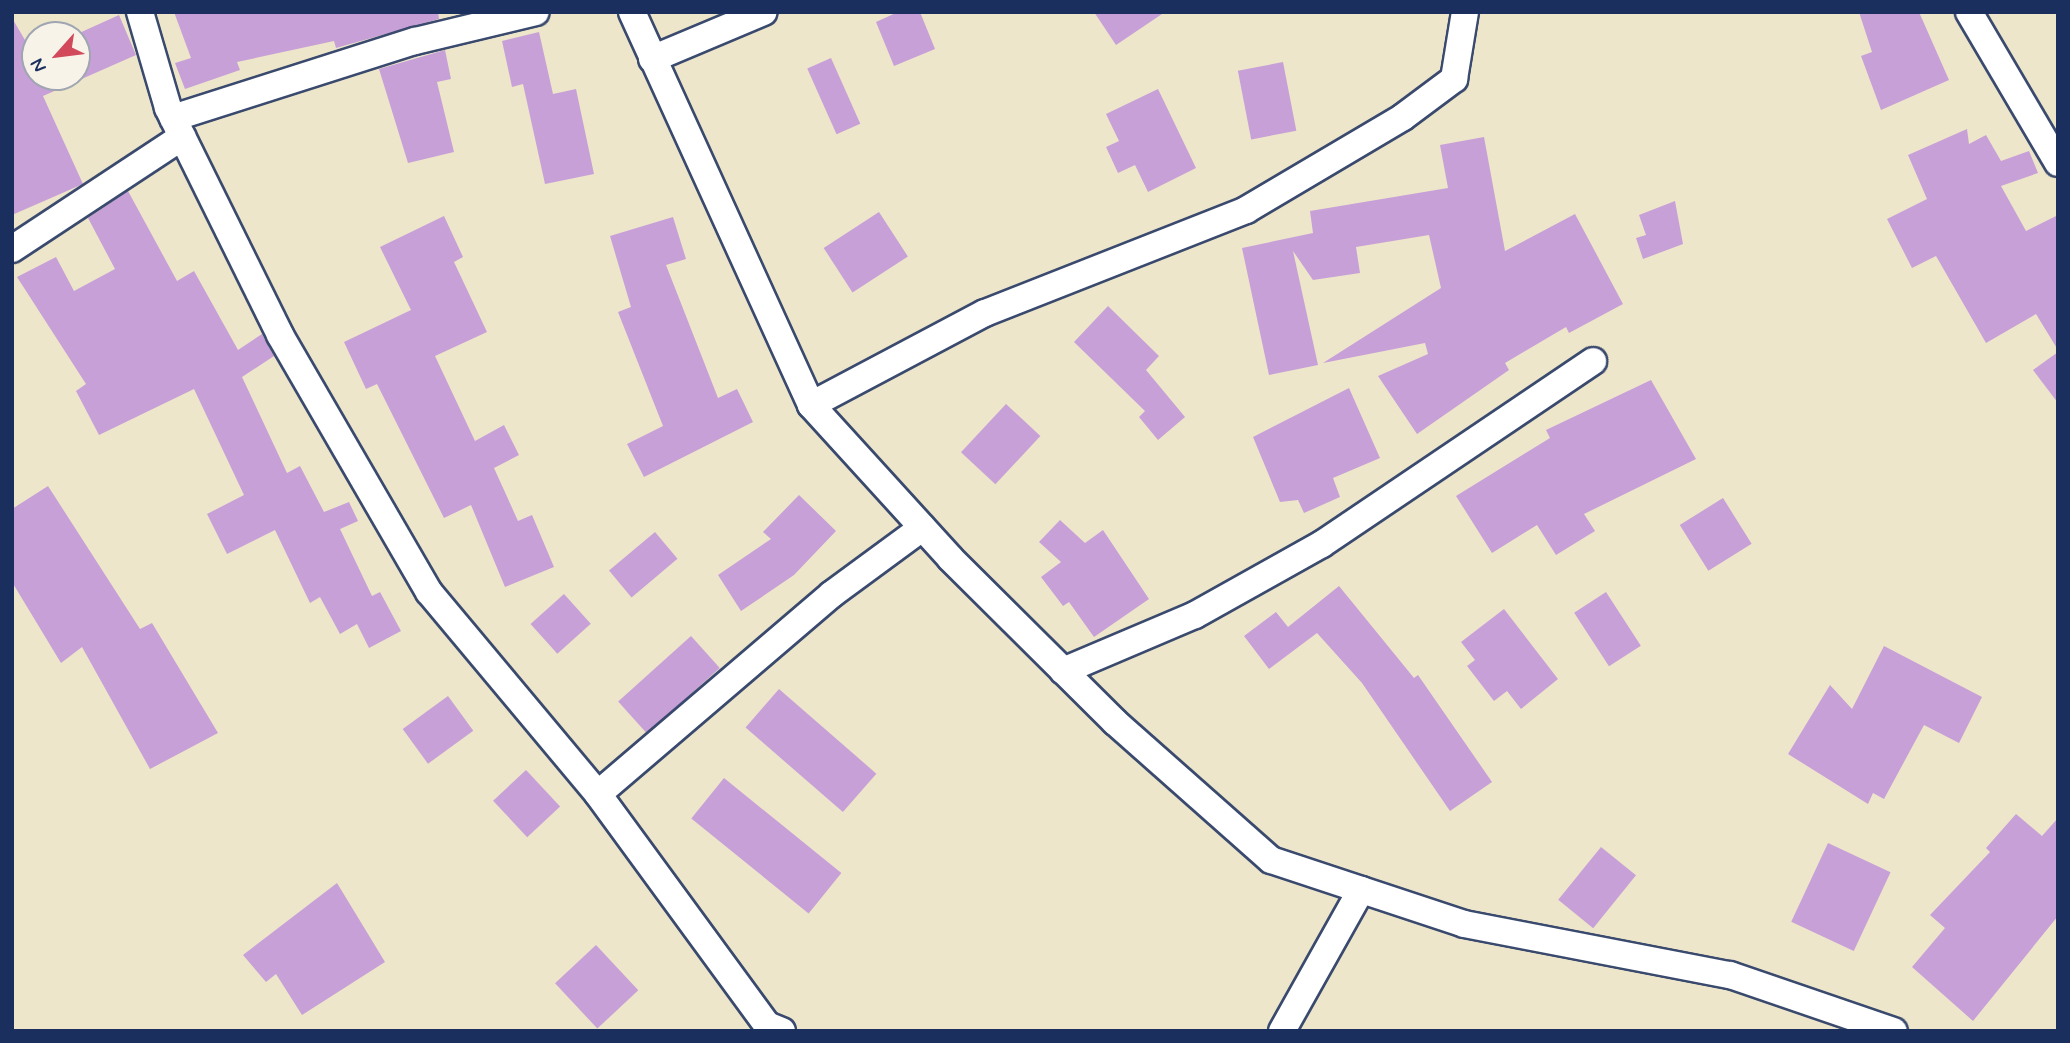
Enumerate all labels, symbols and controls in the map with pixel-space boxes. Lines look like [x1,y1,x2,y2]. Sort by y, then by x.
north arrow [21,21,91,91]
text: N [25,54,53,77]

